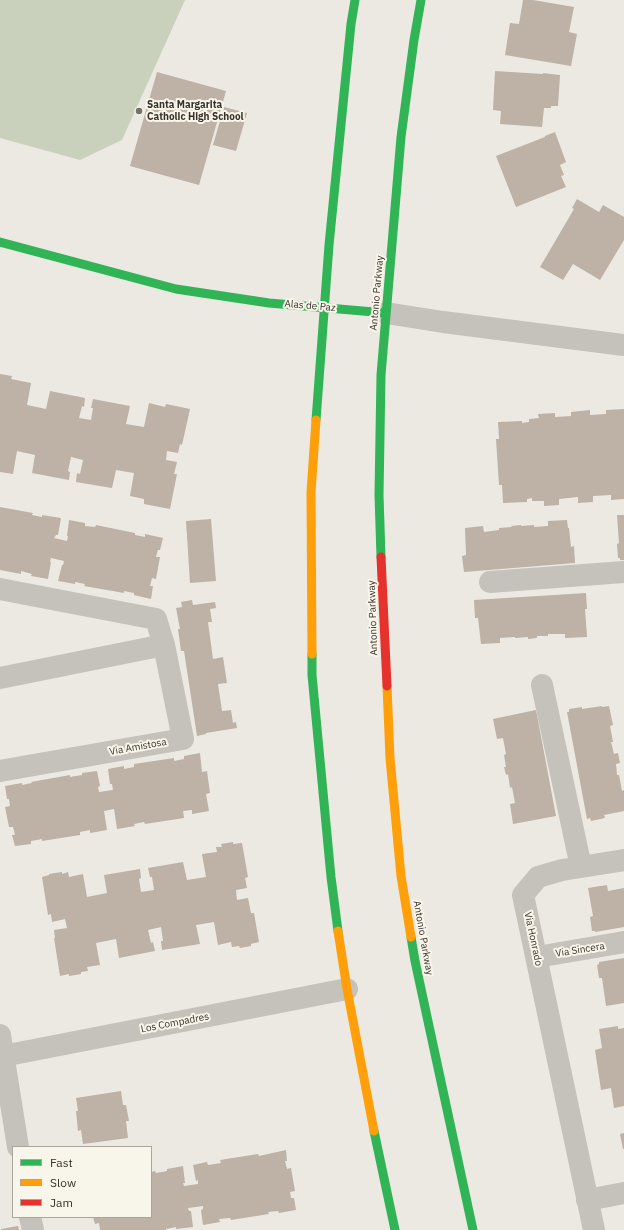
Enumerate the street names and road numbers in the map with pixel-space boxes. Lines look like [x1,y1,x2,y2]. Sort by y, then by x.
street label: Antonio Parkway [368,255,386,331]
street label: Alas de Paz [284,298,336,314]
street label: Antonio Parkway [366,580,380,656]
street label: Via Amistosa [108,736,168,758]
street label: Antonio Parkway [411,900,435,976]
street label: Via Honrado [521,911,545,967]
street label: Via Sincera [555,940,605,960]
street label: Los Compadres [140,1011,210,1035]

